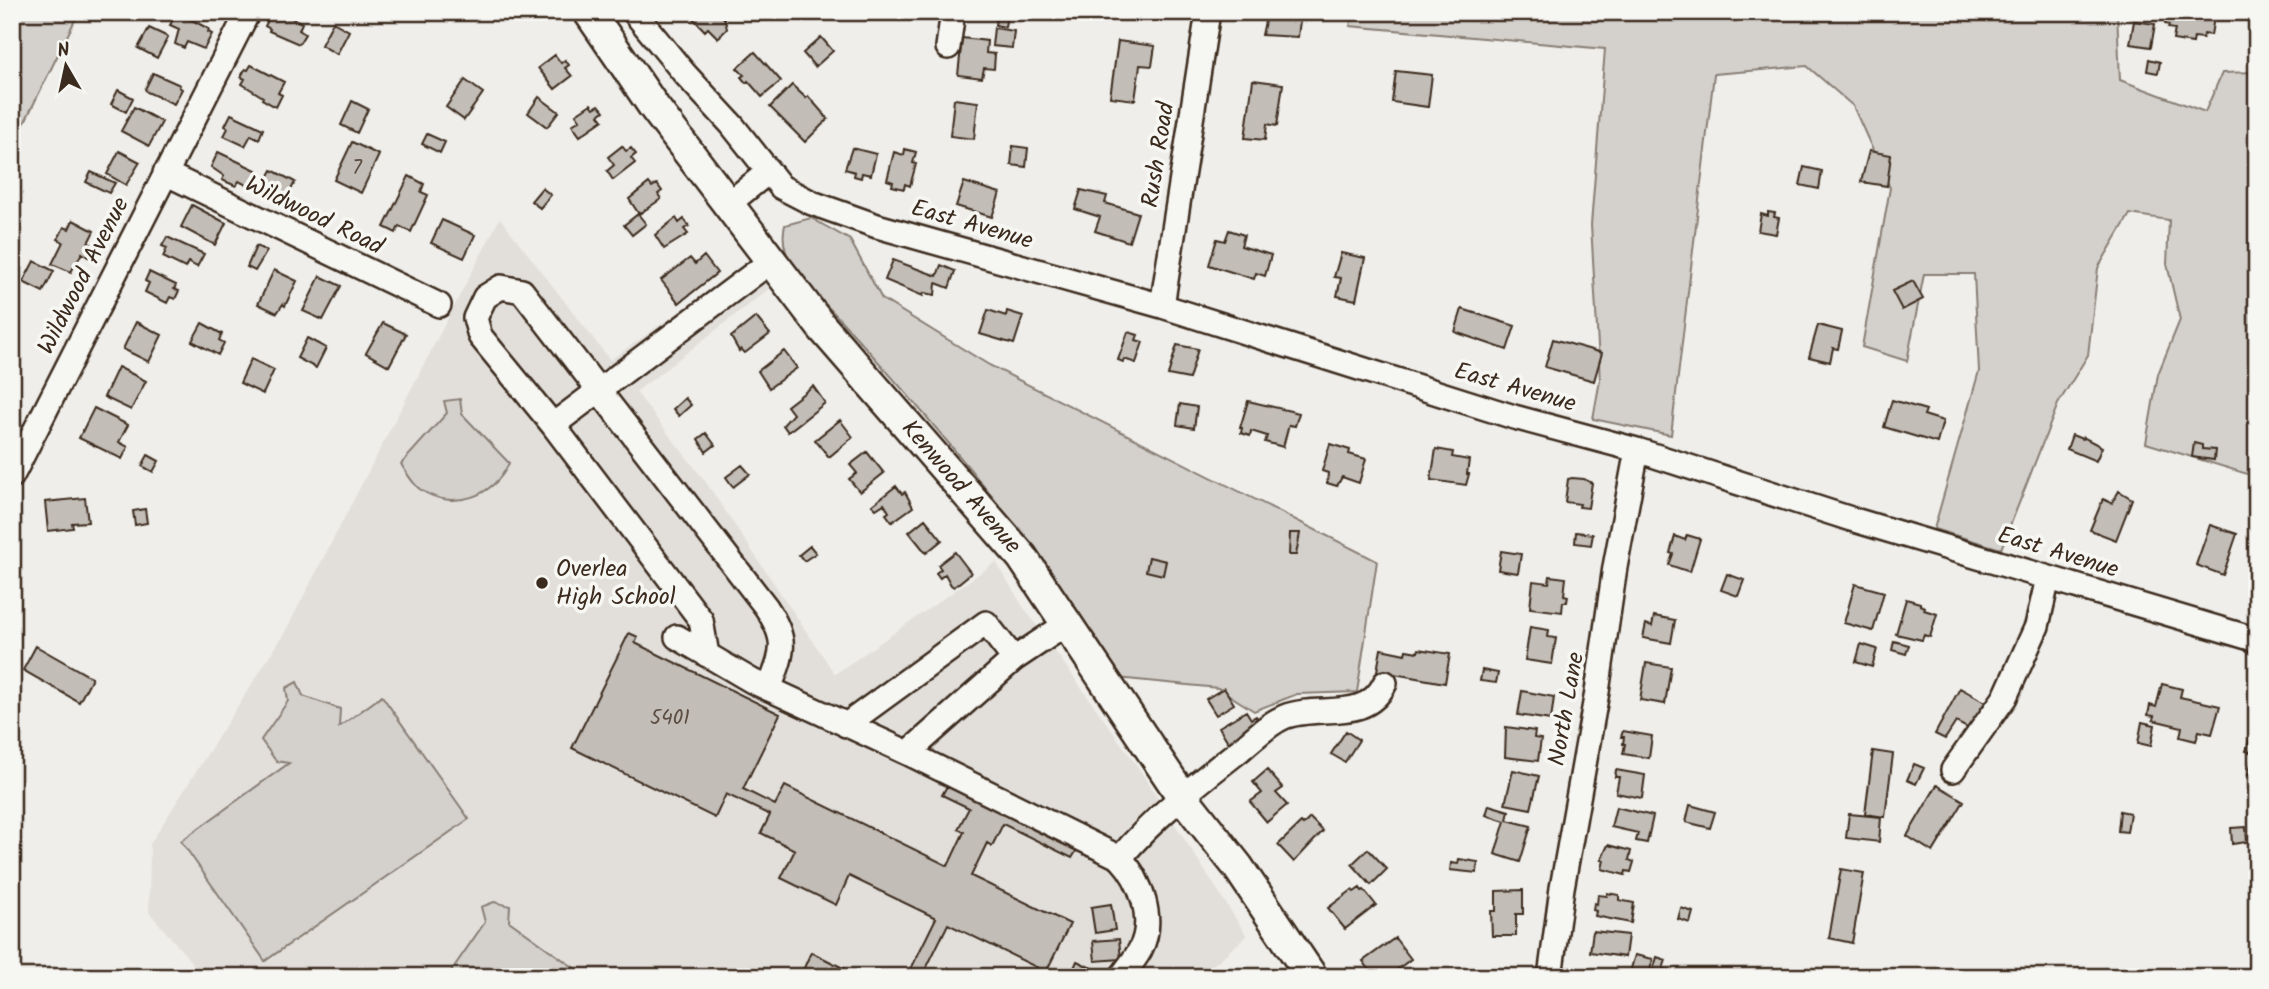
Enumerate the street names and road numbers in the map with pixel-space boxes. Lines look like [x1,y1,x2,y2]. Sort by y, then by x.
street label: Rush Road [1131,98,1187,211]
street label: Wildwood Road [238,166,391,267]
street label: East Avenue [907,189,1038,261]
street label: Wildwood Avenue [27,190,141,362]
street label: East Avenue [1450,352,1581,424]
street label: Kenwood Avenue [891,411,1031,563]
street label: East Avenue [1992,516,2124,590]
street label: North Lane [1538,649,1596,769]

